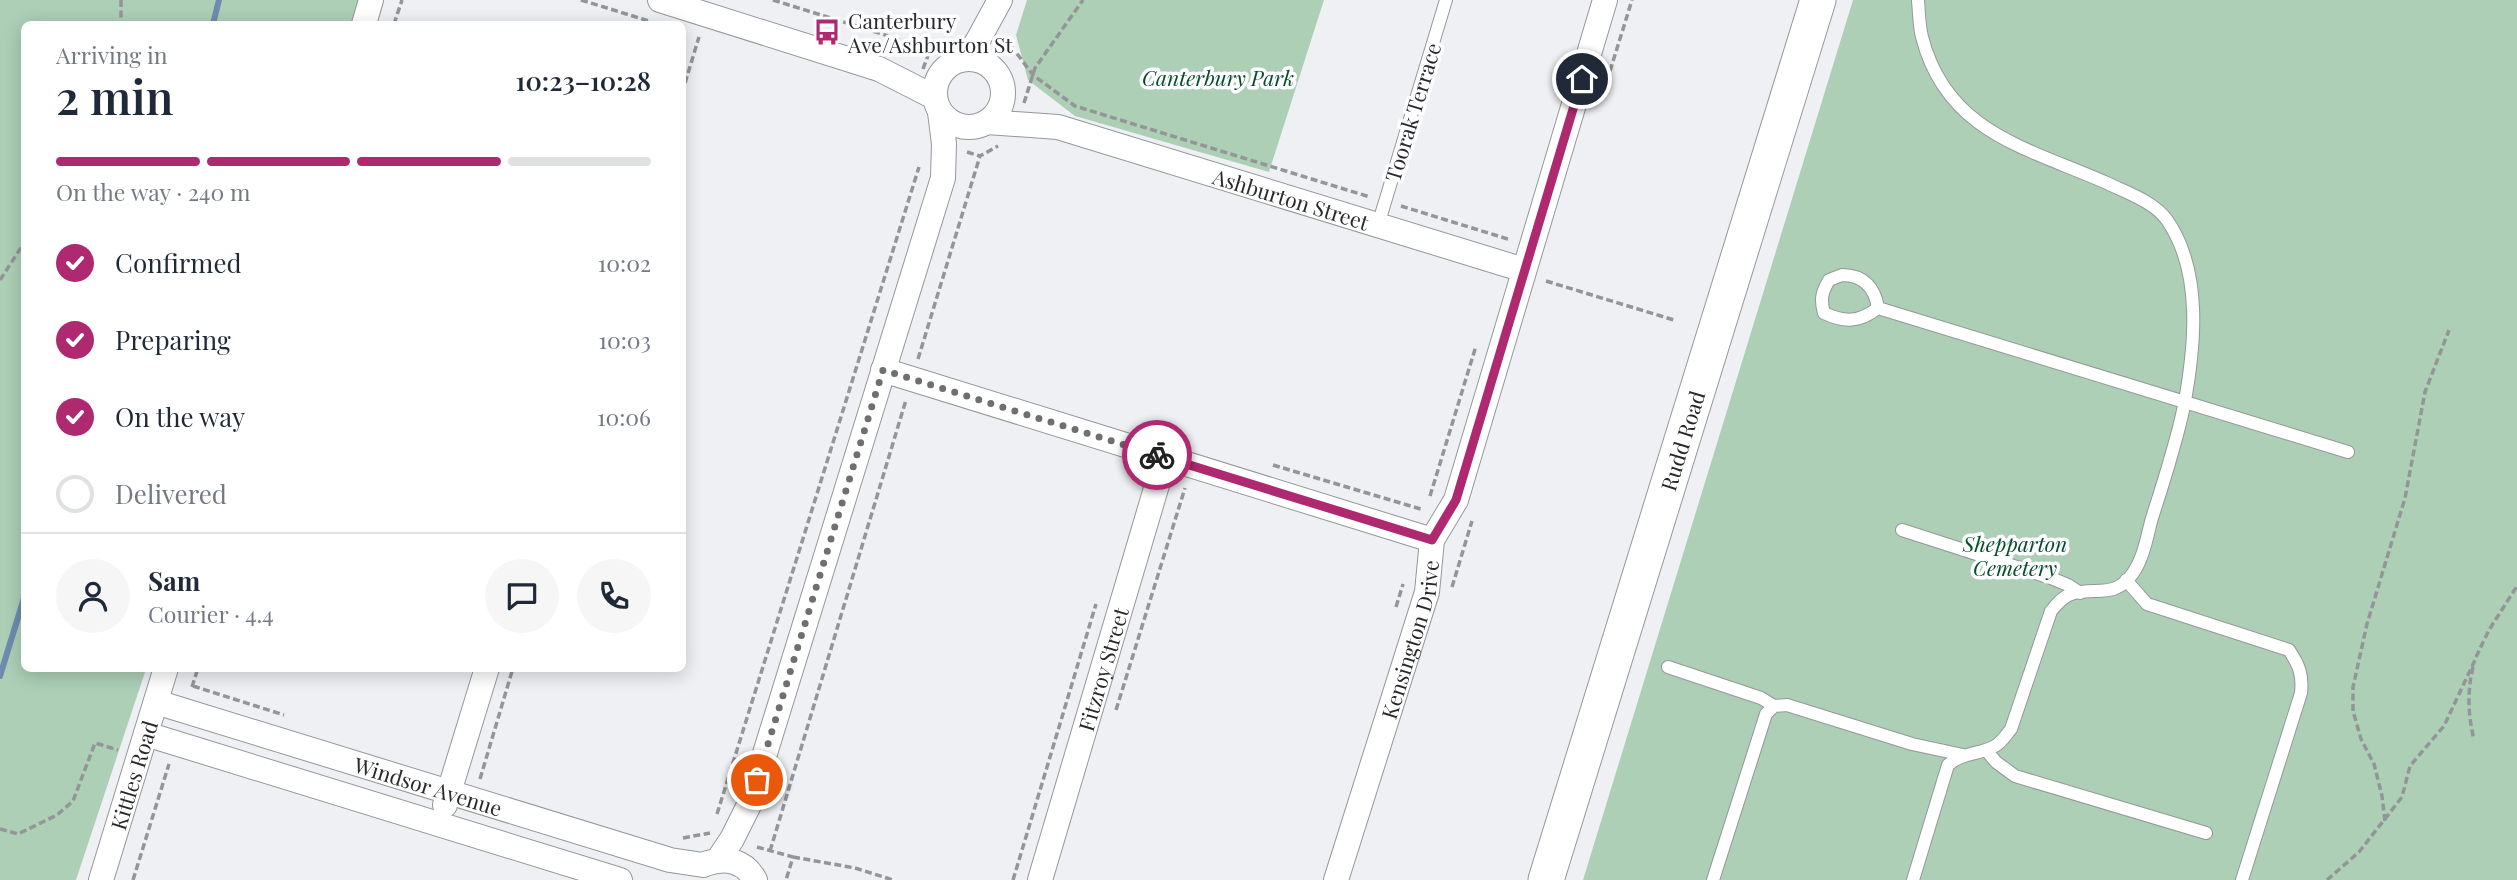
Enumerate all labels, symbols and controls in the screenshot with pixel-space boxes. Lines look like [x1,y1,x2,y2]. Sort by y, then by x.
place label: Canterbury Ave/Ashburton St [847,6,1013,58]
bus stop icon: Canterbury Ave/Ashburton St [812,17,842,47]
text: Arriving in [56,39,168,70]
street label: Toorak Terrace [1378,39,1446,185]
pin [1552,49,1612,109]
icon: home [1563,60,1601,98]
text: 10:23–10:28 [516,63,651,98]
park label: Canterbury Park [1142,63,1294,91]
text: 2 min [56,65,174,127]
street label: Ashburton Street [1209,161,1373,236]
text: On the way · 240 m [56,176,250,207]
icon: check [56,244,94,282]
text: Confirmed [115,245,242,280]
text: 10:02 [598,247,651,278]
icon: check [56,321,94,359]
text: Preparing [115,322,231,357]
text: 10:03 [598,324,651,355]
street label: Rudd Road [1653,387,1710,494]
icon: check [56,398,94,436]
text: On the way [115,399,245,434]
text: 10:06 [597,401,651,432]
courier [1122,420,1192,490]
icon: bike [1138,436,1176,474]
text: Delivered [115,476,227,511]
park label: Shepparton Cemetery [1962,529,2067,581]
button: person [56,559,130,633]
button: chat [485,559,559,633]
button: phone [577,559,651,633]
street label: Kensington Drive [1374,559,1444,722]
text: Sam [148,563,200,598]
text: Courier · 4.4 [148,598,274,629]
street label: Fitzroy Street [1071,603,1134,734]
street label: Kittles Road [103,717,163,833]
street label: Windsor Avenue [350,750,506,822]
pin [727,750,787,810]
icon: bag [738,761,776,799]

